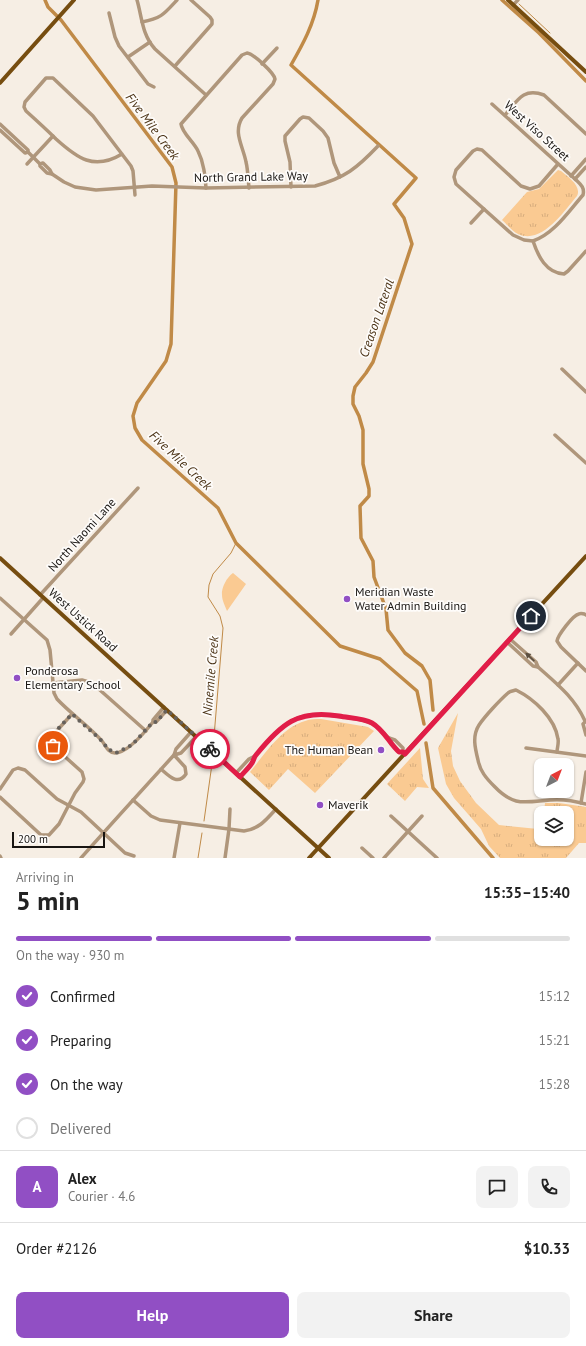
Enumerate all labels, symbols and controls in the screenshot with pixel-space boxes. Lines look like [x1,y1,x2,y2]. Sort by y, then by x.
water label: Five Mile Creek [122,89,184,164]
street label: West Viso Street [502,97,573,164]
street label: North Grand Lake Way [194,168,309,185]
water label: Creason Lateral [355,276,398,360]
water label: Five Mile Creek [146,427,216,495]
street label: North Naomi Lane [45,495,119,575]
place label: Meridian Waste Water Admin Building [355,584,466,613]
street label: West Ustick Road [46,585,121,654]
marker: Meridian Waste Water Admin Building [342,594,352,604]
pin [514,599,548,633]
icon: home [520,605,542,627]
water label: Ninemile Creek [199,635,223,716]
one-way arrow [525,652,535,662]
place label: Ponderosa Elementary School [25,663,121,692]
marker: Ponderosa Elementary School [12,673,22,683]
pin [36,729,70,763]
courier [190,729,230,769]
icon: bag [42,735,64,757]
icon: bike [199,738,221,760]
place label: The Human Bean [285,742,373,757]
marker: The Human Bean [376,745,386,755]
north arrow [534,758,574,798]
map controls [534,758,574,846]
place label: Maverik [328,797,368,812]
marker: Maverik [315,800,325,810]
button: layers [534,806,574,846]
scale bar [12,830,105,849]
text: 200 m [18,832,48,846]
text: Arriving in [16,869,74,886]
text: 15:35–15:40 [484,883,570,902]
text: 5 min [16,884,79,917]
text: On the way · 930 m [16,947,124,964]
icon: check [16,985,38,1007]
text: Confirmed [50,987,115,1006]
text: 15:12 [539,988,570,1005]
icon: check [16,1029,38,1051]
text: Preparing [50,1031,112,1050]
text: 15:21 [539,1032,570,1049]
icon: check [16,1073,38,1095]
text: On the way [50,1075,123,1094]
text: 15:28 [539,1076,570,1093]
text: Delivered [50,1119,111,1138]
button: chat [476,1166,518,1208]
button: phone [528,1166,570,1208]
text: Alex [68,1169,97,1188]
text: A [32,1177,42,1196]
text: Courier · 4.6 [68,1188,135,1205]
text: Order #2126 [16,1239,97,1258]
text: $10.33 [524,1239,570,1258]
button: Help [16,1292,289,1338]
button: Share [297,1292,570,1338]

